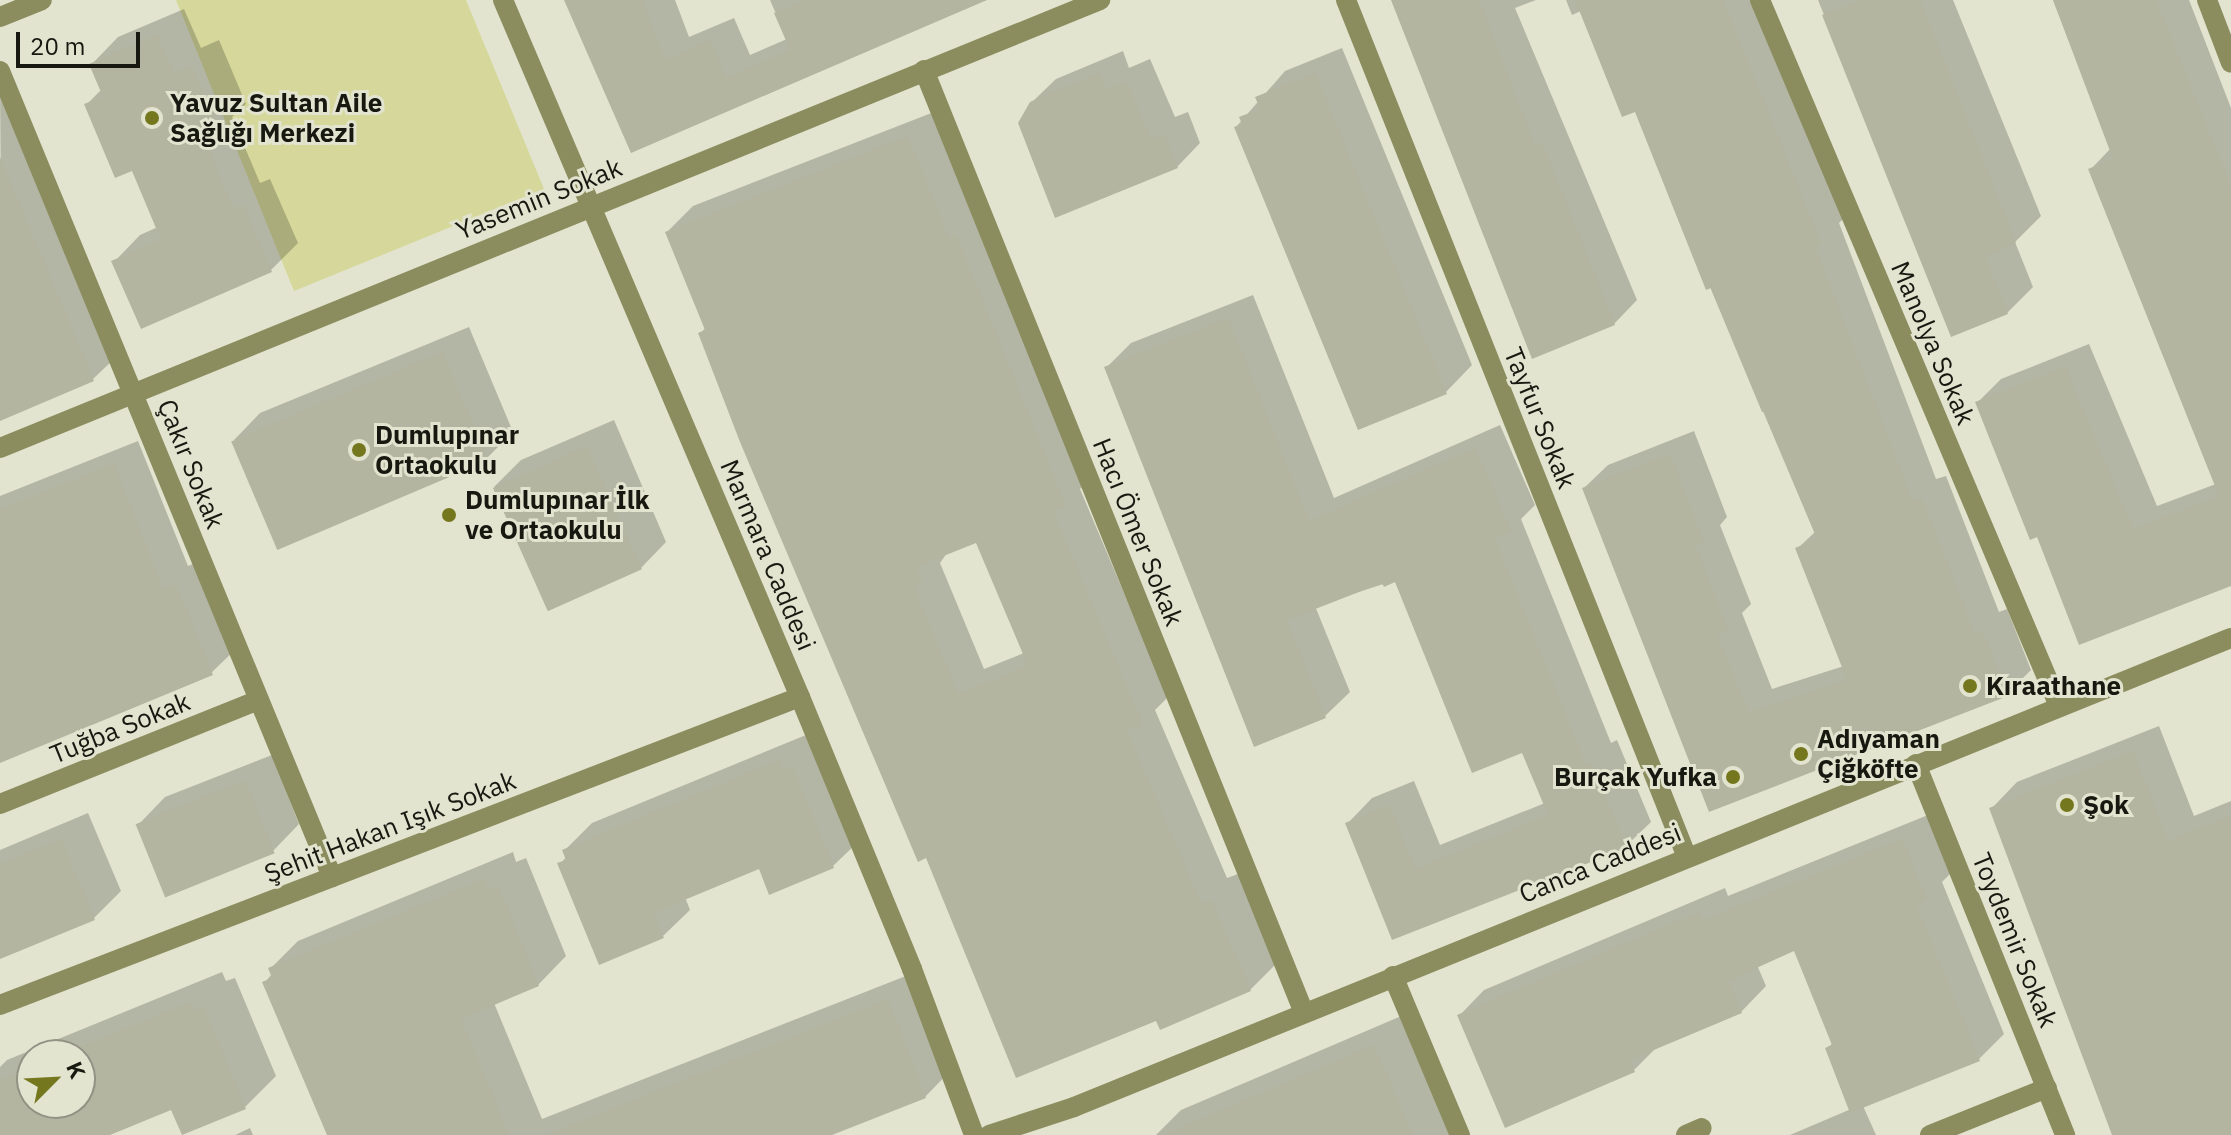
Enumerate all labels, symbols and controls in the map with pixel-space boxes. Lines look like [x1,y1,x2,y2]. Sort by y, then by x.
scale bar [20,16,144,66]
text: 20 m [30,30,85,62]
place label: Yavuz Sultan Aile Sağlığı Merkezi [170,87,382,148]
marker: Yavuz Sultan Aile Sağlığı Merkezi [141,107,163,129]
street label: Yasemin Sokak [452,152,626,246]
street label: Manolya Sokak [1885,257,1981,429]
street label: Tayfur Sokak [1498,343,1582,493]
street label: Çakır Sokak [151,395,231,533]
place label: Dumlupınar Ortaokulu [375,419,519,480]
street label: Hacı Ömer Sokak [1086,434,1190,630]
marker: Dumlupınar Ortaokulu [350,441,368,459]
street label: Marmara Caddesi [714,455,822,655]
place label: Dumlupınar İlk ve Ortaokulu [465,484,650,546]
marker: Dumlupınar İlk ve Ortaokulu [440,506,458,524]
place label: Kıraathane [1986,670,2121,702]
marker: Kıraathane [1961,677,1979,695]
street label: Tuğba Sokak [46,686,194,770]
place label: Adıyaman Çiğköfte [1817,723,1940,784]
marker: Adıyaman Çiğköfte [1792,745,1810,763]
place label: Burçak Yufka [1554,761,1717,793]
street label: Şehit Hakan Işık Sokak [260,765,520,889]
marker: Burçak Yufka [1724,768,1742,786]
place label: Şok [2083,789,2129,821]
marker: Şok [2058,796,2076,814]
street label: Canca Caddesi [1515,816,1685,910]
street label: Toydemir Sokak [1966,848,2064,1032]
north arrow [16,1039,96,1119]
text: K [60,1057,93,1083]

